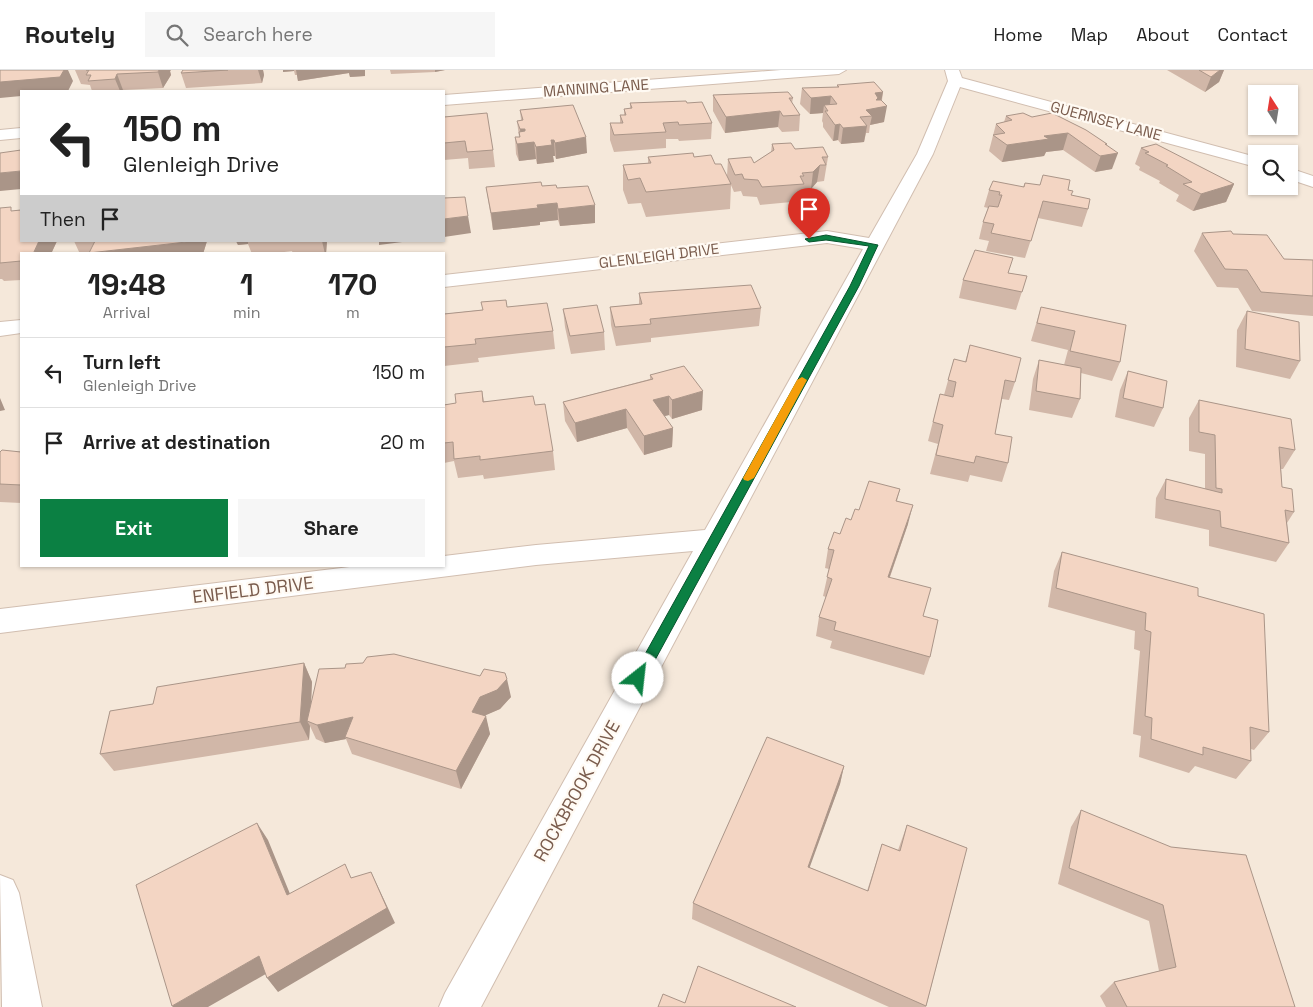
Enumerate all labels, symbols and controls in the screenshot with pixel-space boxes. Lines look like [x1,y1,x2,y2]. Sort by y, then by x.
search box [145,12,495,57]
text: Routely [25,19,115,50]
icon: search [163,21,191,49]
text: Search here [203,22,313,47]
text: Home [994,23,1043,46]
text: Map [1071,23,1108,46]
text: About [1136,23,1190,46]
text: Contact [1218,23,1288,46]
street label: MANNING LANE [543,74,649,101]
north arrow [1248,85,1298,135]
map controls [1248,85,1298,195]
street label: GUERNSEY LANE [1048,97,1164,144]
text: 150 m [123,107,221,151]
icon: left [40,110,105,175]
button: search [1248,145,1298,195]
text: Glenleigh Drive [123,150,279,178]
pin [788,188,830,239]
icon: arrive [795,195,823,223]
icon: arrive [96,205,124,233]
text: Then [40,207,86,232]
street label: GLENLEIGH DRIVE [598,239,720,272]
text: 19:48 [87,265,166,304]
text: 1 [240,265,254,304]
text: 170 [328,265,378,304]
text: Arrival [103,302,150,323]
text: min [233,302,261,323]
text: m [346,302,360,323]
text: Turn left [83,350,161,375]
icon: left [40,359,68,387]
text: 150 m [372,360,425,385]
text: Glenleigh Drive [83,375,197,396]
icon: arrive [40,429,68,457]
text: Arrive at destination [83,430,271,455]
text: 20 m [380,430,425,455]
button: Exit [40,499,228,557]
button: Share [238,499,425,557]
street label: ENFIELD DRIVE [191,571,315,608]
position arrow [611,651,663,703]
street label: ROCKBROOK DRIVE [528,716,625,865]

